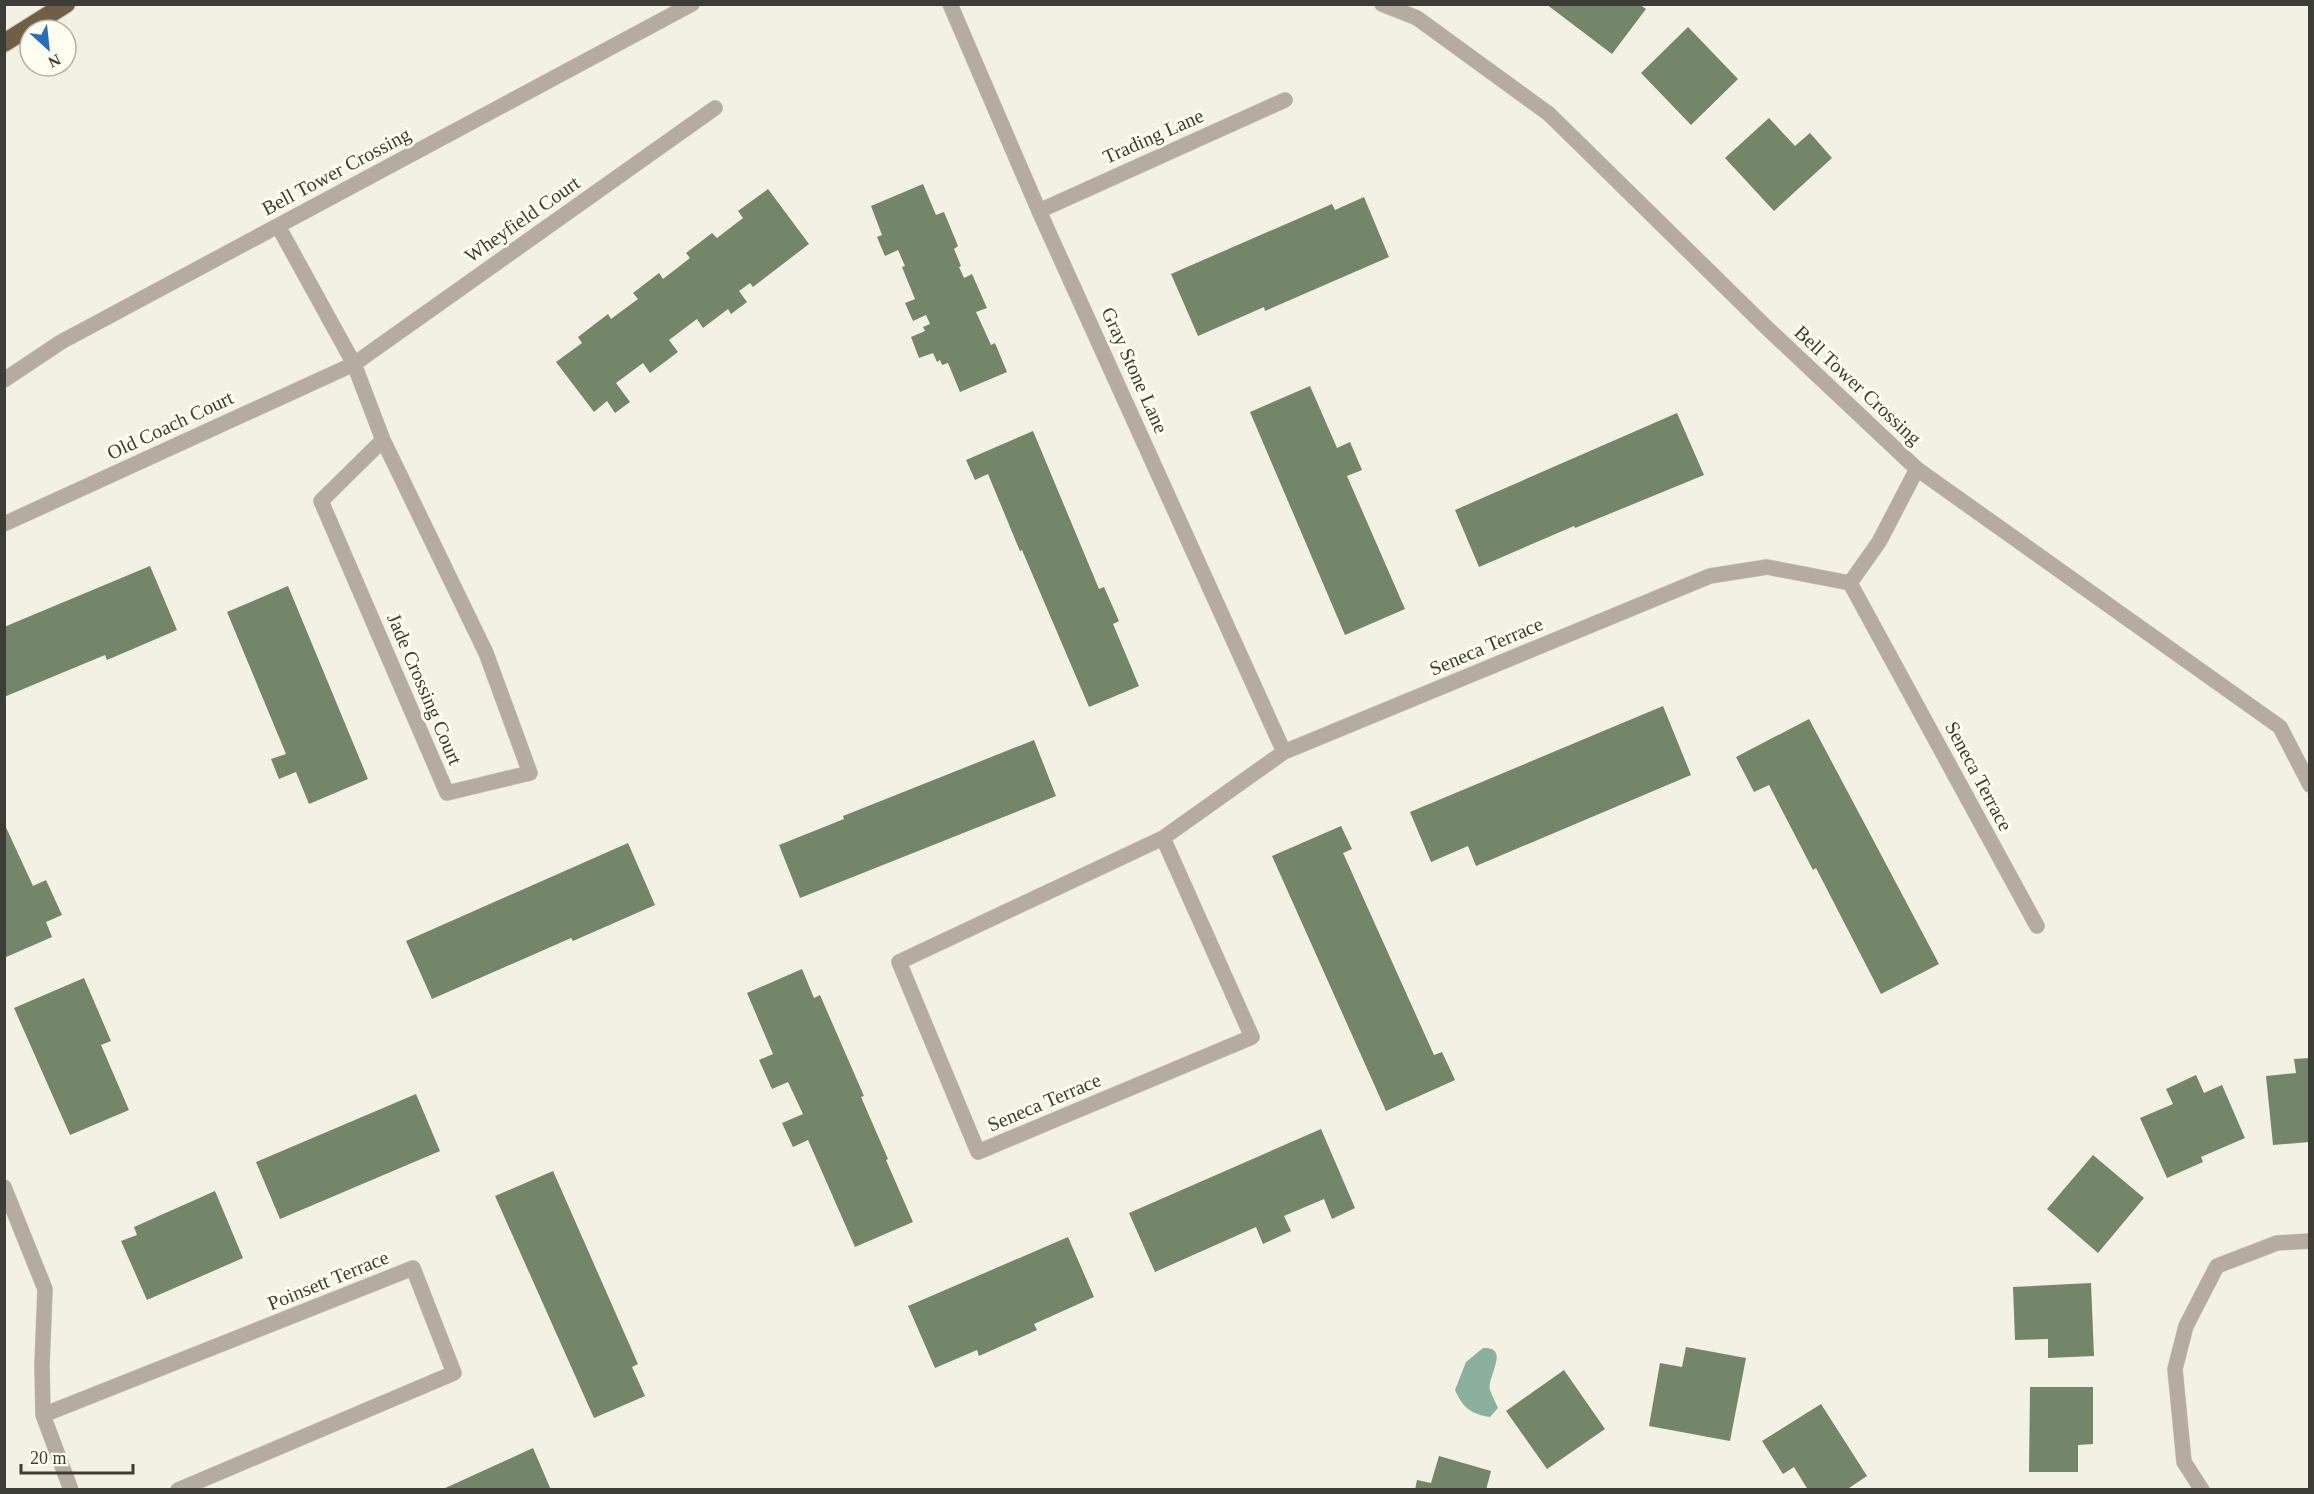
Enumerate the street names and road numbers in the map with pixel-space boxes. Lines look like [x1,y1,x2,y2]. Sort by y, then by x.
street label: Trading Lane [1099,104,1207,169]
street label: Bell Tower Crossing [258,123,414,220]
street label: Wheyfield Court [460,171,585,268]
street label: Gray Stone Lane [1096,304,1173,437]
street label: Bell Tower Crossing [1790,321,1926,450]
street label: Old Coach Court [103,386,237,464]
street label: Jade Crossing Court [382,610,467,769]
street label: Seneca Terrace [1426,612,1546,680]
street label: Seneca Terrace [1941,717,2017,835]
street label: Seneca Terrace [984,1068,1104,1136]
street label: Poinsett Terrace [264,1246,392,1314]

